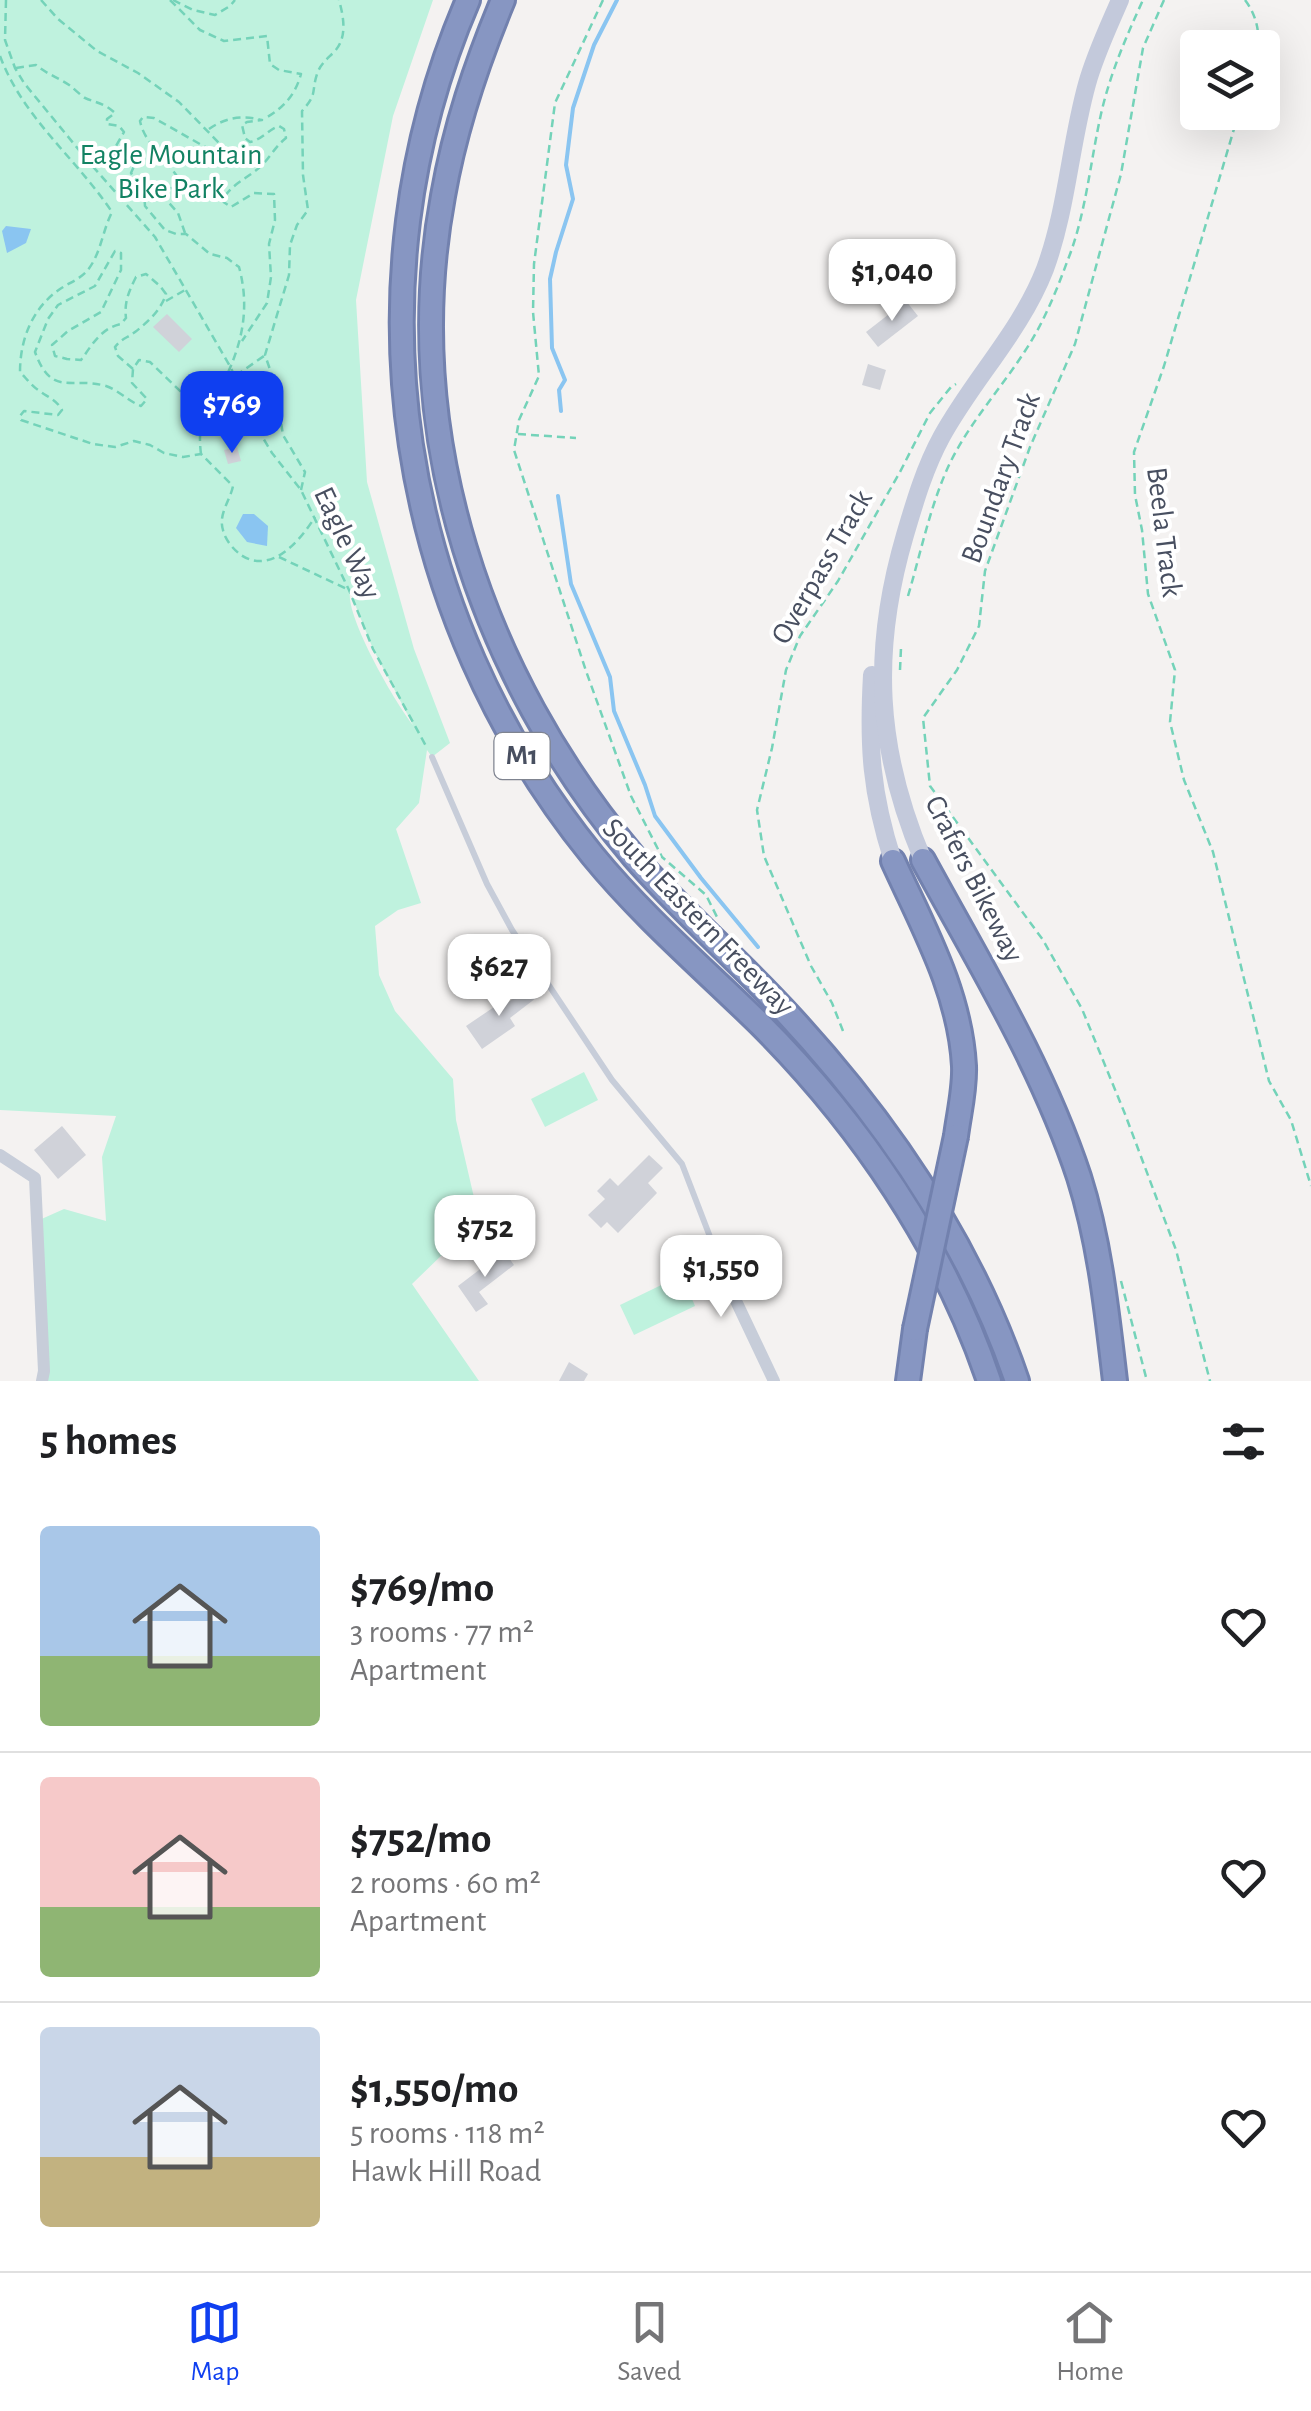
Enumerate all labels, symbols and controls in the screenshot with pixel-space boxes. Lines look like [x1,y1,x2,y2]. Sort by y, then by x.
map controls [1180,30,1280,130]
button: layers [1180,30,1280,130]
park label: Eagle Mountain Bike Park [80,140,262,204]
pin: $1,040 [811,239,973,324]
text: $1,040 [851,255,933,287]
pin: $769 [173,371,291,456]
text: $769 [202,387,262,419]
street label: Boundary Track [956,388,1046,567]
street label: Beela Track [1141,465,1187,599]
street label: Eagle Way [308,482,386,604]
street label: Overpass Track [766,485,878,649]
road number: M1 [494,733,550,779]
street label: Crafers Bikeway [919,791,1029,967]
street label: South Eastern Freeway [597,813,800,1021]
pin: $627 [440,934,558,1019]
text: $627 [470,950,528,982]
pin: $752 [426,1195,544,1280]
text: $752 [456,1211,514,1243]
pin: $1,550 [640,1235,802,1320]
text: $1,550 [682,1251,760,1283]
icon: filters [1216,1414,1271,1469]
text: 5 homes [40,1420,177,1462]
icon: home [120,1566,240,1686]
text: $769/mo [350,1567,494,1609]
icon: heart [1216,1599,1271,1654]
text: 3 rooms · 77 m² [350,1616,534,1648]
text: Apartment [350,1654,486,1686]
icon: home [120,1817,240,1937]
text: $752/mo [350,1818,492,1860]
icon: heart [1216,1850,1271,1905]
text: 2 rooms · 60 m² [350,1867,541,1899]
text: Apartment [350,1905,486,1937]
icon: home [120,2067,240,2187]
text: $1,550/mo [350,2068,518,2110]
icon: heart [1216,2100,1271,2155]
text: 5 rooms · 118 m² [350,2117,545,2149]
text: Hawk Hill Road [350,2155,541,2187]
tab: Map [187,2295,242,2389]
tab: Saved [617,2295,681,2389]
tab: Home [1056,2295,1124,2389]

